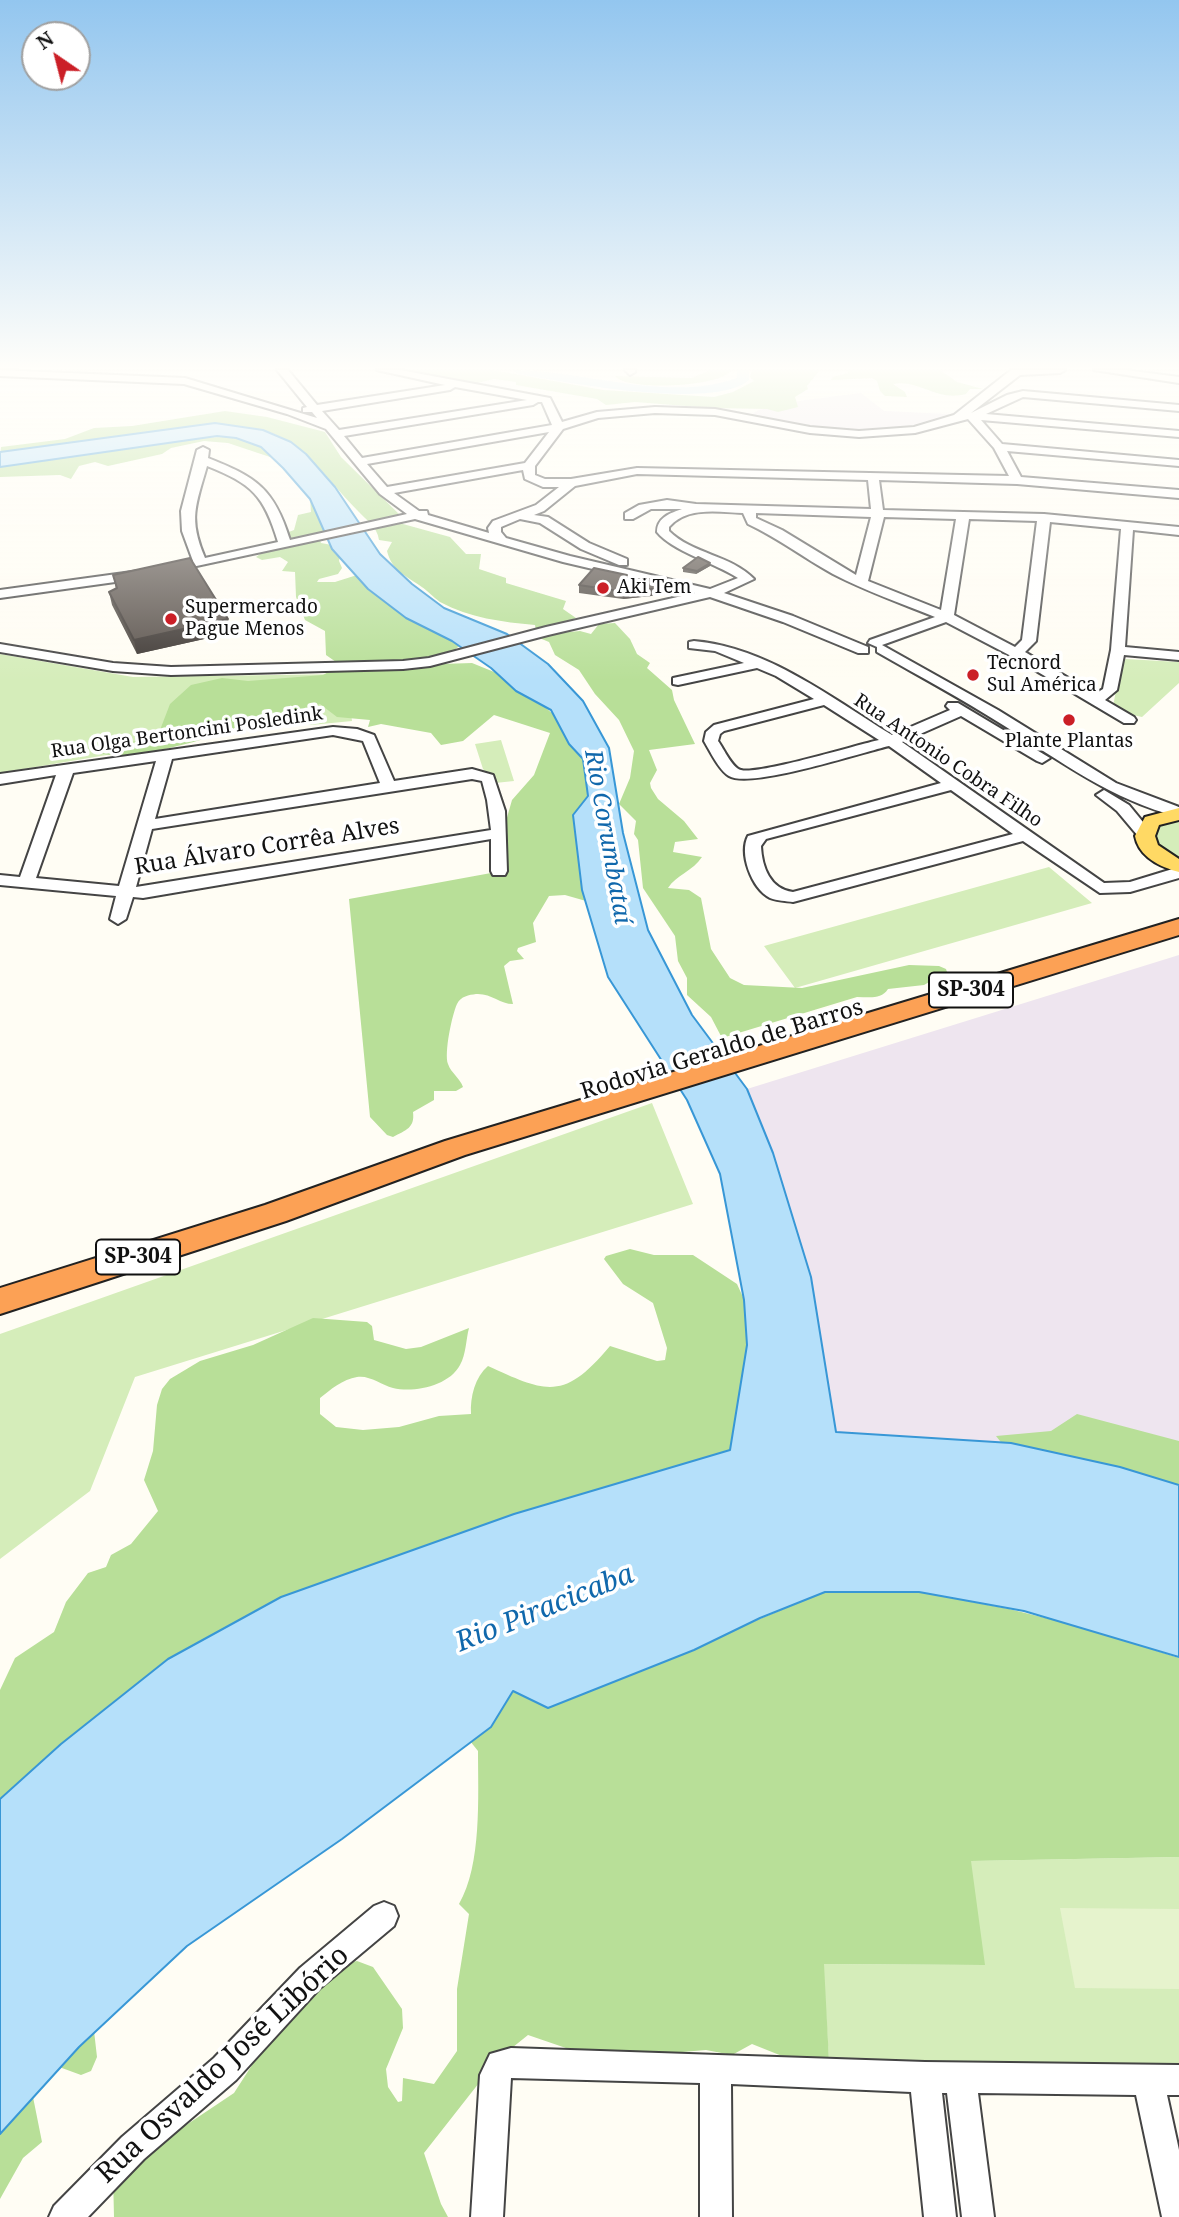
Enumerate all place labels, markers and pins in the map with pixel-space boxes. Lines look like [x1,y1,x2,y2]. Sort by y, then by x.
place label: Aki Tem [617,577,691,599]
marker: Aki Tem [595,580,611,596]
place label: Supermercado Pague Menos [185,597,318,641]
marker: Supermercado Pague Menos [163,611,179,627]
place label: Tecnord Sul América [987,653,1097,697]
marker: Tecnord Sul América [965,667,981,683]
marker: Plante Plantas [1061,712,1077,728]
place label: Plante Plantas [1005,731,1133,753]

